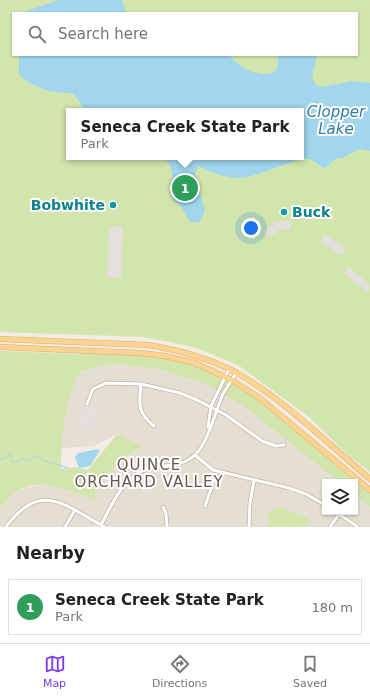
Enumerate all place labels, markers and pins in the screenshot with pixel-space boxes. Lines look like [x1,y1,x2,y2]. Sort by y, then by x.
pin: 1 [172,173,198,203]
place label: Bobwhite [31,197,105,213]
marker: Bobwhite [108,200,118,210]
place label: Buck [292,204,331,220]
marker: Buck [279,207,289,217]

